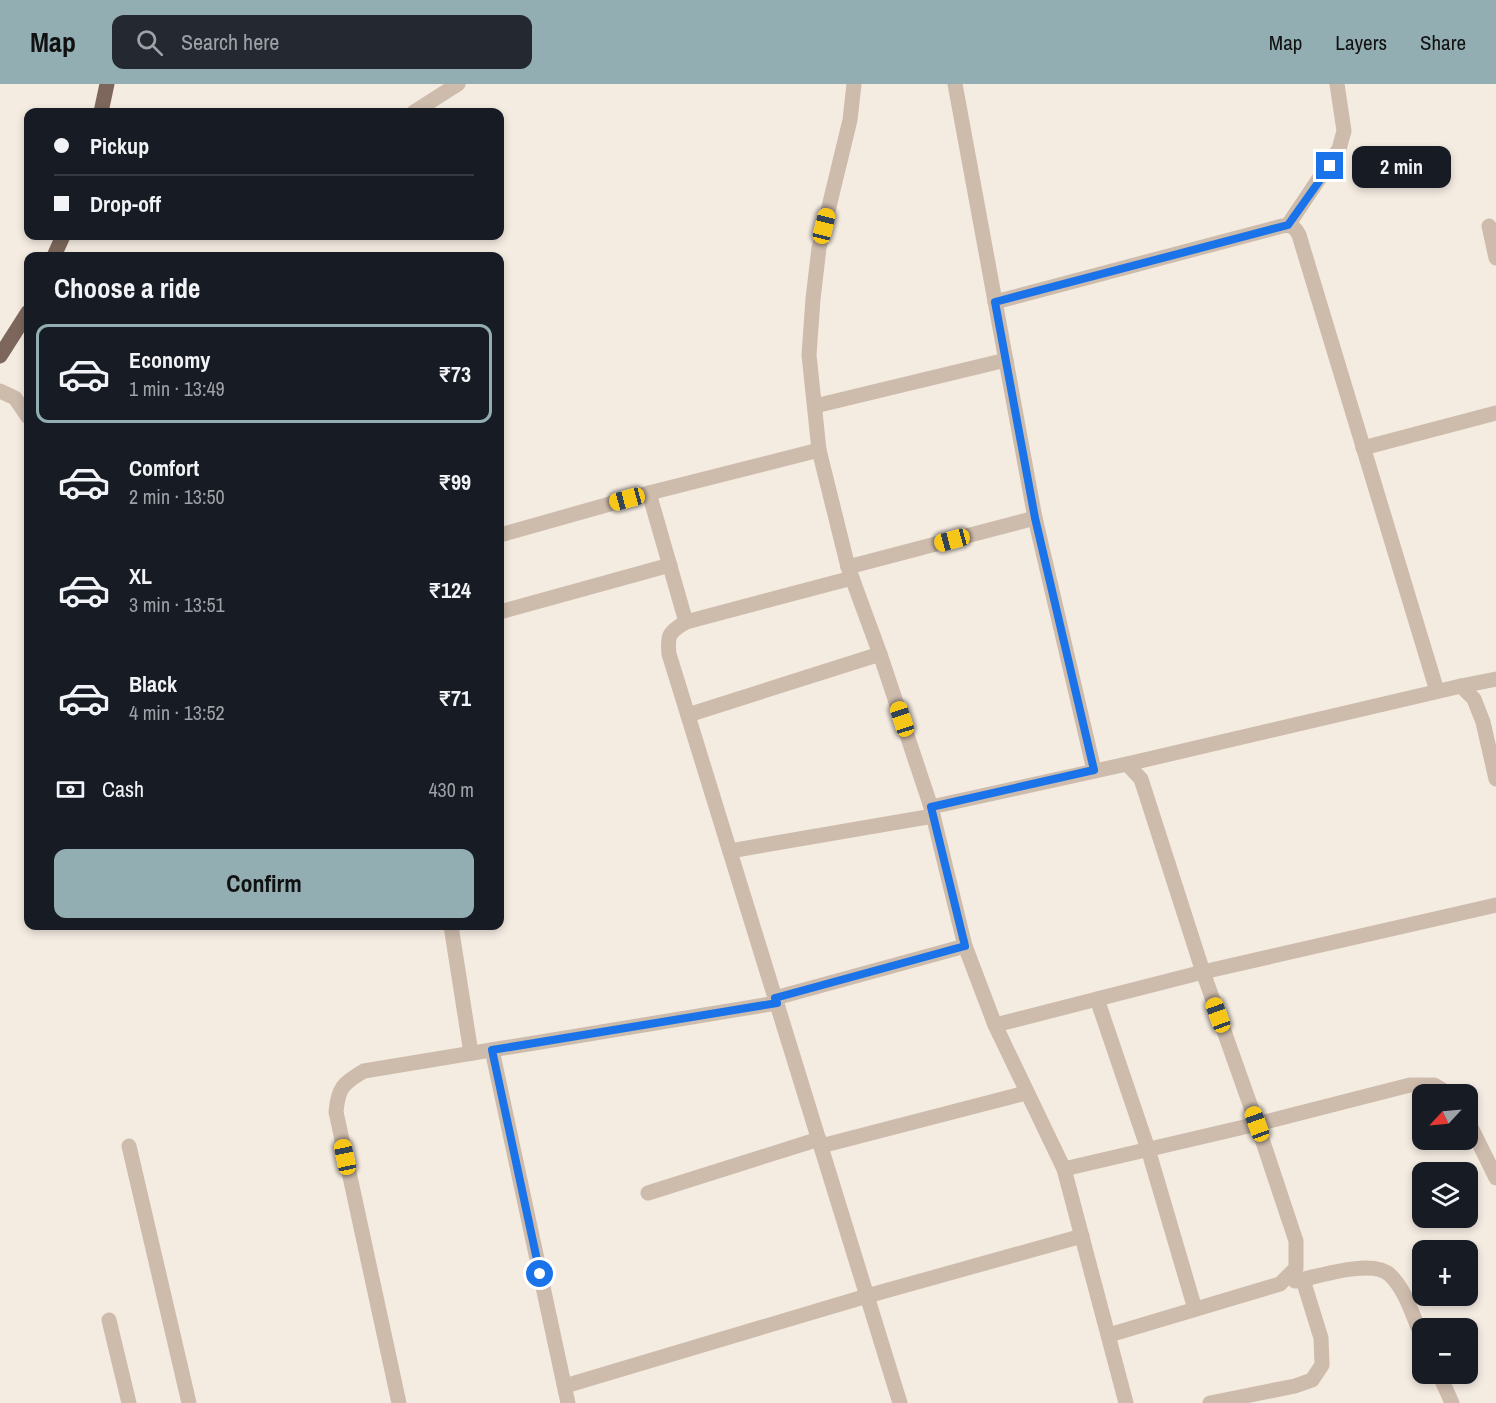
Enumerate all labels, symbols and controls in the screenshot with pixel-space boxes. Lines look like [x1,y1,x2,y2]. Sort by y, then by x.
search box [112,15,532,69]
text: Map [30,23,76,61]
icon: search [133,26,166,59]
text: Search here [181,27,279,57]
text: Map [1269,28,1302,57]
text: Layers [1335,28,1387,57]
text: Share [1420,28,1466,57]
text: Pickup [90,131,149,161]
callout: 2 min [1351,145,1450,187]
route end [1316,152,1343,179]
text: 2 min [1380,153,1423,180]
text: Drop-off [90,189,161,219]
car [811,206,837,246]
text: Choose a ride [54,270,200,306]
text: Economy [129,345,210,375]
icon: car [57,347,111,401]
text: ₹73 [438,359,471,389]
text: 1 min · 13:49 [129,375,225,402]
text: Comfort [129,453,199,483]
icon: car [57,455,111,509]
text: ₹99 [438,467,471,497]
text: 2 min · 13:50 [129,483,225,510]
car [607,486,647,512]
car [932,527,972,553]
text: XL [129,561,152,591]
icon: car [57,563,111,617]
text: ₹124 [428,575,471,605]
text: 3 min · 13:51 [129,591,225,618]
text: Black [129,669,177,699]
icon: car [57,671,111,725]
text: ₹71 [438,683,471,713]
text: 4 min · 13:52 [129,699,225,726]
car [888,699,916,739]
icon: cash [54,773,87,806]
text: Cash [102,774,144,804]
text: 430 m [428,776,474,803]
button: Confirm [54,849,474,918]
car [1203,995,1233,1035]
north arrow [1412,1084,1478,1150]
map controls [1412,1084,1478,1384]
car [1242,1104,1272,1144]
car [332,1138,358,1176]
button: layers [1412,1162,1478,1228]
button: + [1412,1240,1478,1306]
route start [526,1260,553,1287]
button: − [1412,1318,1478,1384]

